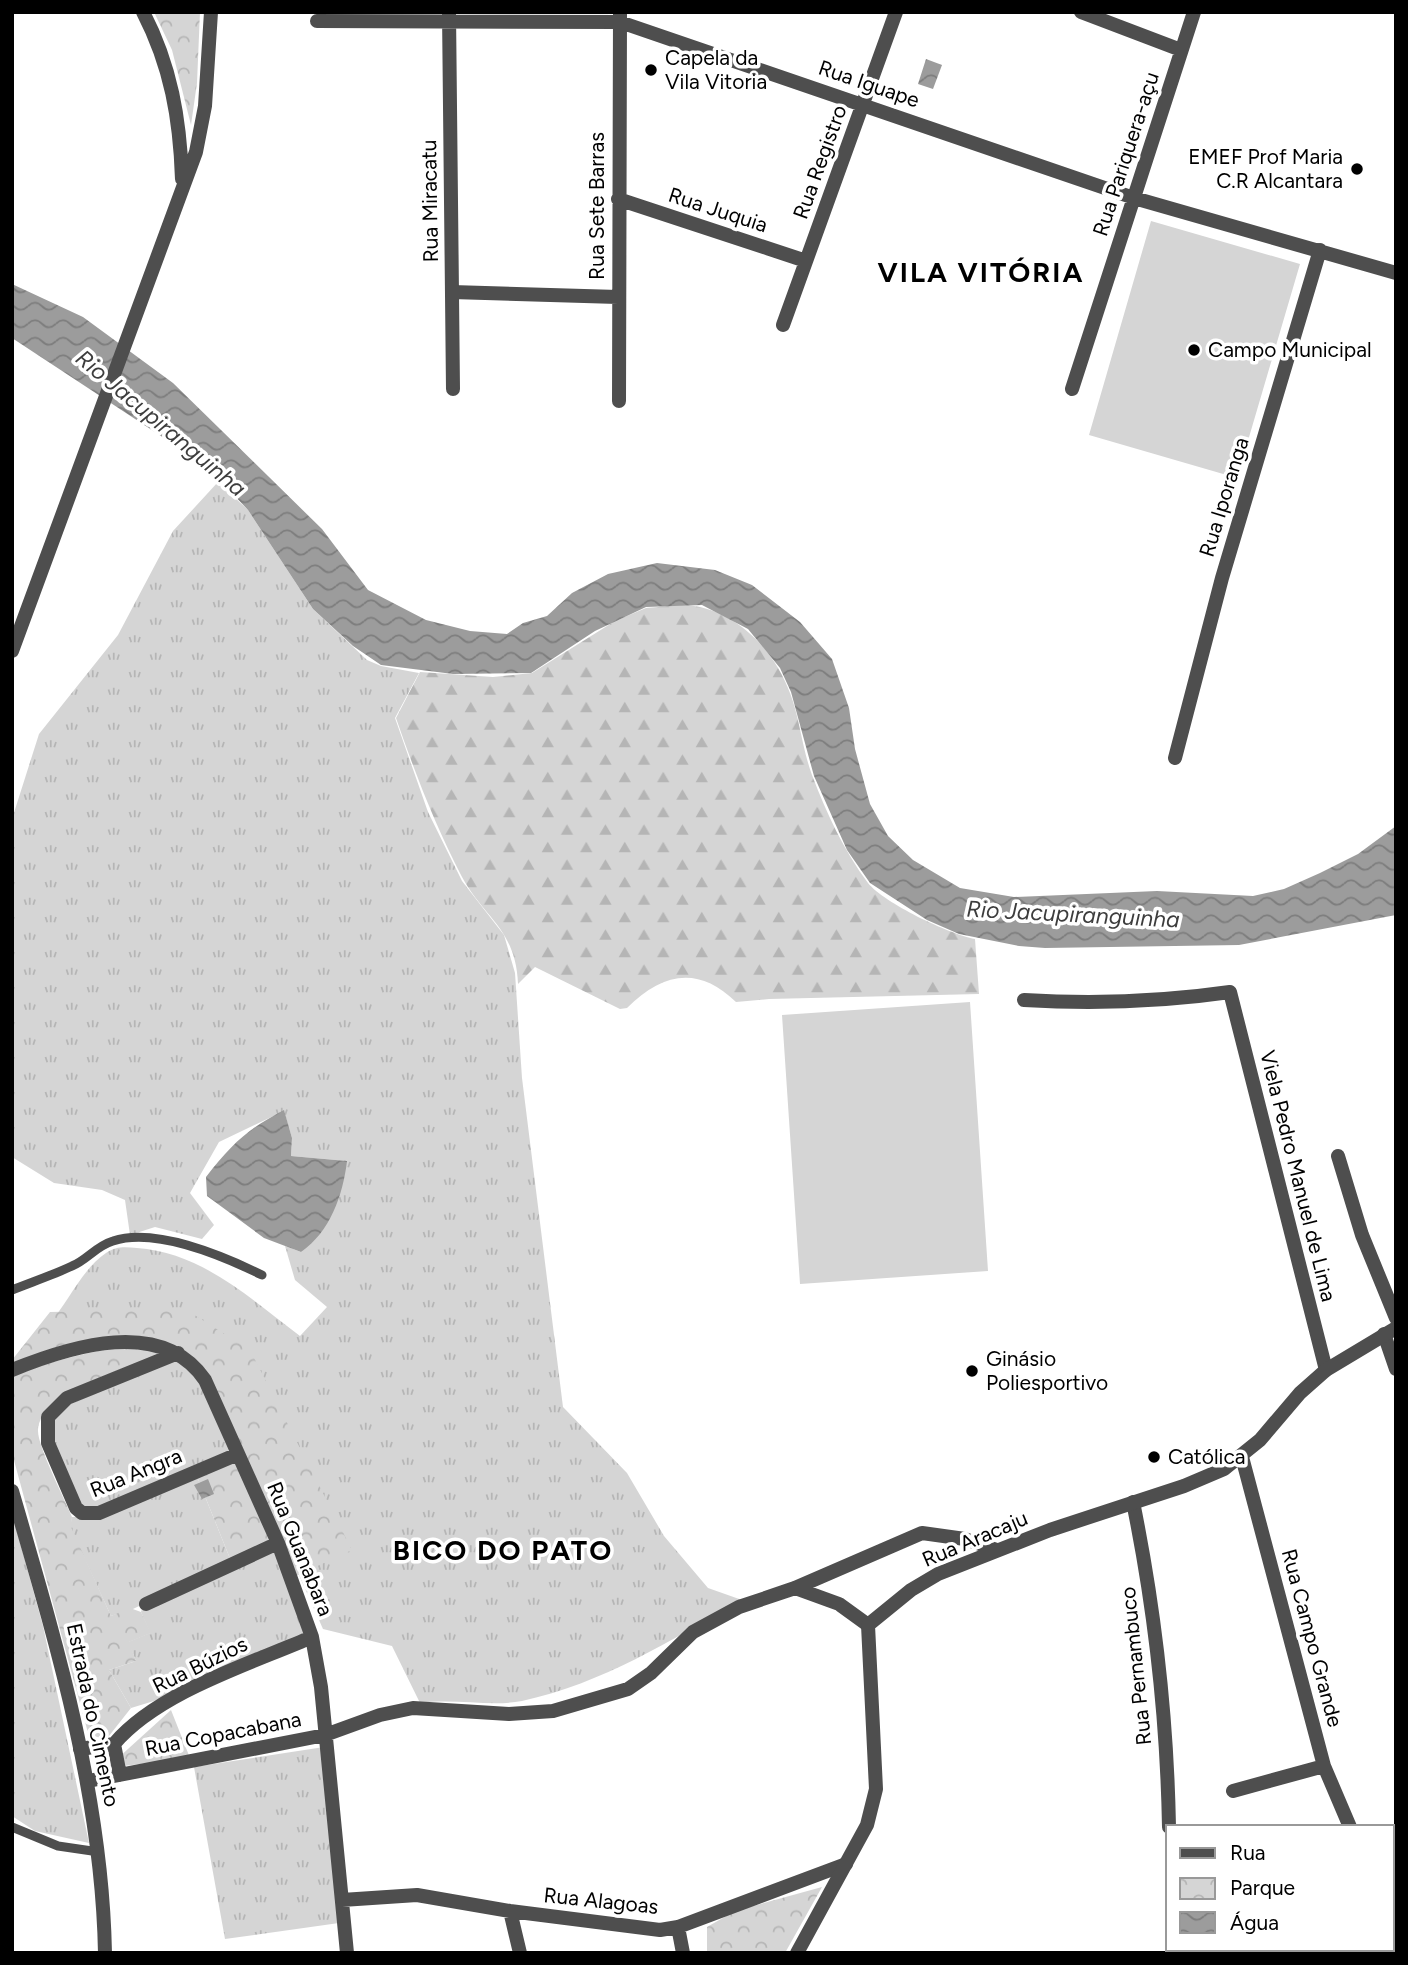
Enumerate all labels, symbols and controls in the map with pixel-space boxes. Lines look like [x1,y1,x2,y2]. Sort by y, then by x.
place label: Capela da Vila Vitoria [665,45,767,94]
street label: Rua Iguape [815,55,923,112]
marker: Capela da Vila Vitoria [643,62,659,78]
street label: Rua Pariquera-açu [1087,69,1164,239]
street label: Rua Registro [787,101,852,222]
street label: Rua Sete Barras [584,132,609,280]
street label: Rua Miracatu [416,139,443,263]
place label: EMEF Prof Maria C.R Alcantara [1188,144,1343,193]
marker: EMEF Prof Maria C.R Alcantara [1349,161,1365,177]
street label: Rua Juquia [665,182,771,237]
district label: VILA VITÓRIA [878,255,1084,289]
place label: Campo Municipal [1208,337,1372,362]
marker: Campo Municipal [1186,342,1202,358]
water label: Rio Jacupiranguinha [70,344,252,502]
street label: Rua Iporanga [1193,434,1254,560]
water label: Rio Jacupiranguinha [966,894,1180,934]
street label: Viela Pedro Manuel de Lima [1255,1048,1342,1304]
place label: Ginásio Poliesportivo [986,1346,1108,1395]
marker: Ginásio Poliesportivo [964,1363,980,1379]
street label: Rua Angra [86,1443,185,1502]
place label: Católica [1168,1444,1245,1469]
marker: Católica [1146,1449,1162,1465]
street label: Rua Guanabara [262,1478,339,1620]
street label: Rua Aracaju [918,1505,1031,1572]
district label: BICO DO PATO [393,1533,613,1567]
street label: Rua Campo Grande [1277,1546,1348,1730]
street label: Rua Pernambuco [1115,1586,1156,1746]
street label: Estrada do Cimento [62,1621,125,1809]
street label: Rua Búzios [148,1631,251,1698]
street label: Rua Copacabana [143,1706,303,1761]
legend [1166,1825,1394,1951]
text: Rua [1230,1840,1266,1865]
text: Parque [1230,1875,1295,1900]
street label: Rua Alagoas [542,1882,660,1919]
text: Água [1230,1910,1279,1935]

